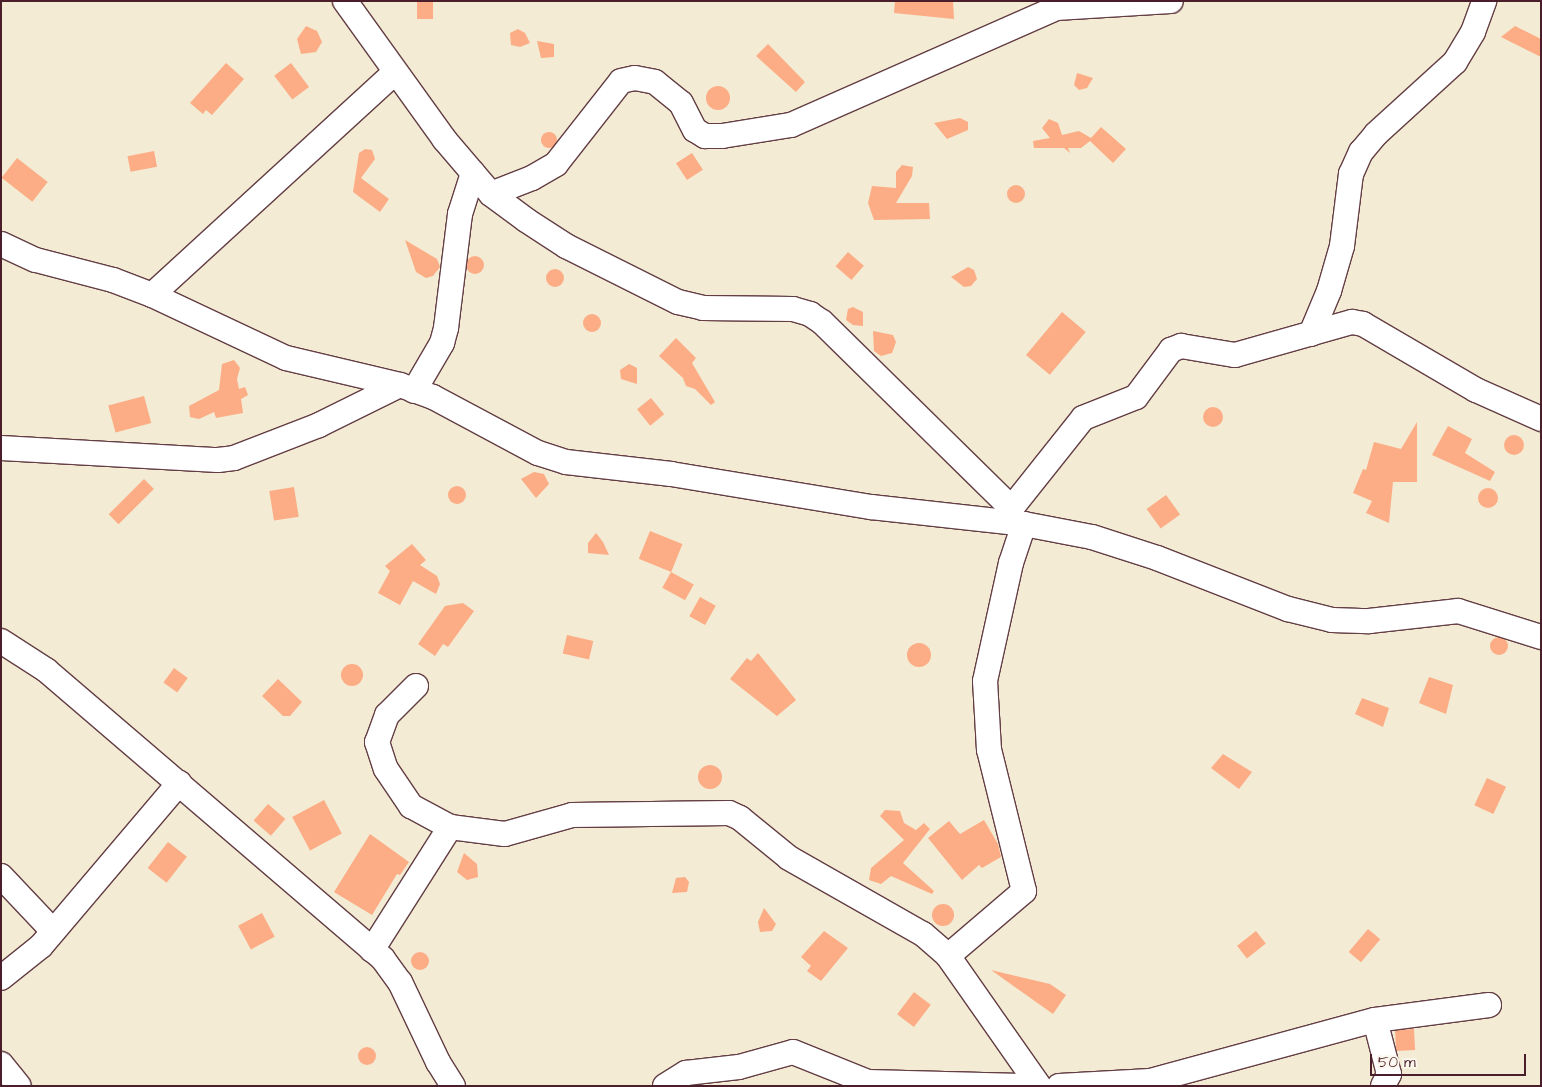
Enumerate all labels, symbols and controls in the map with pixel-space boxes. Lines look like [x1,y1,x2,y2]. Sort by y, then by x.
scale bar [1372,1044,1528,1076]
text: 50 m [1378,1052,1416,1073]

